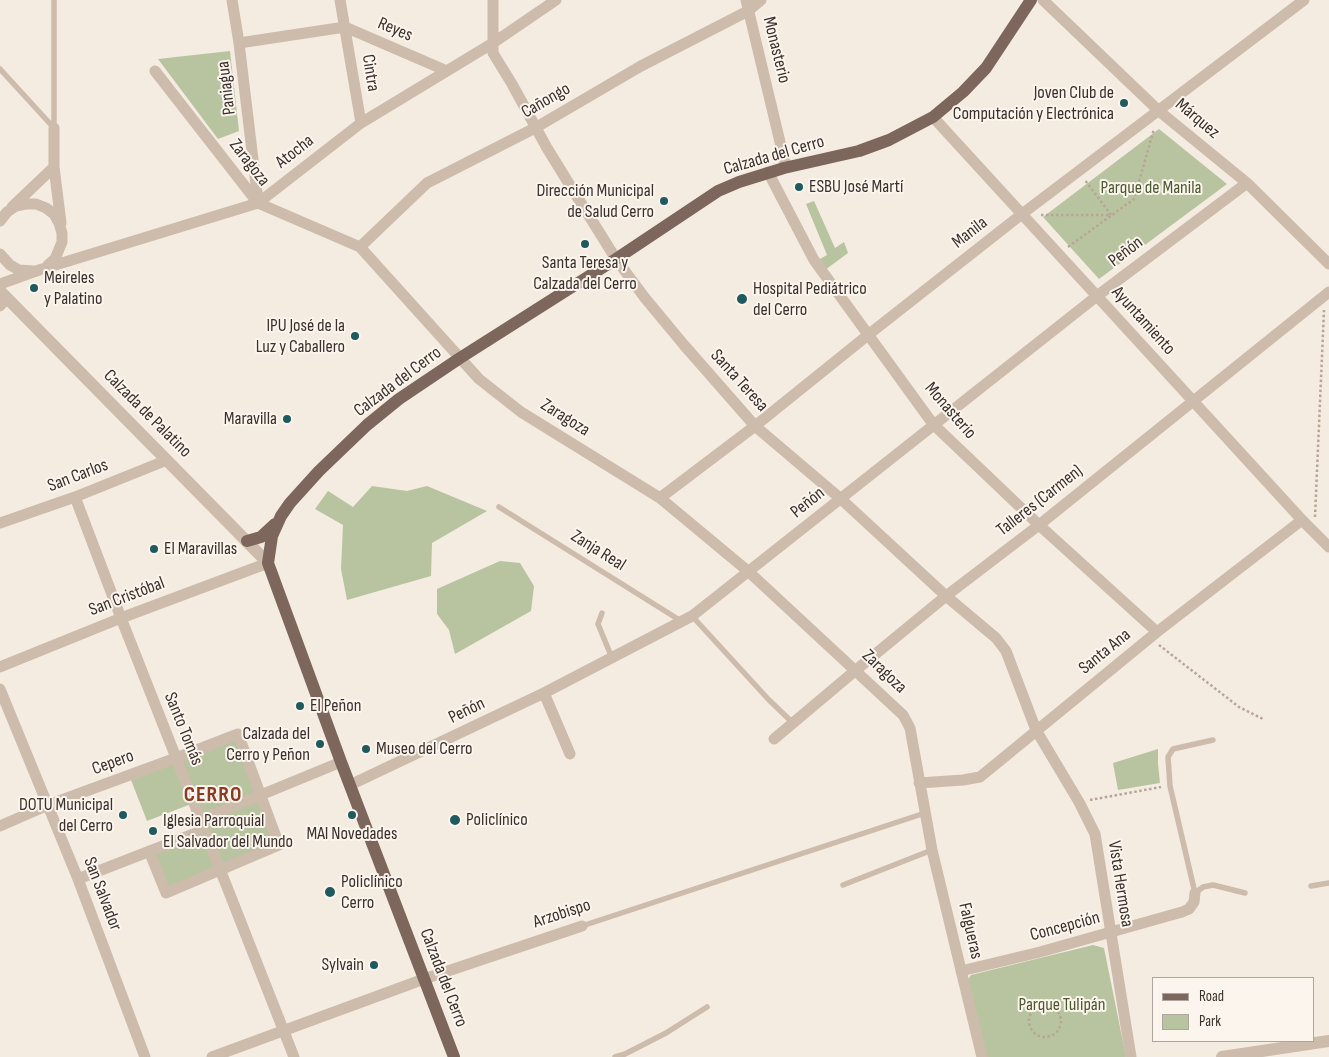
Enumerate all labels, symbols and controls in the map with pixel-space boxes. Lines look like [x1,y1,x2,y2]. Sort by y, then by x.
street label: Reyes [374,13,416,47]
street label: Monasterio [757,14,795,86]
street label: Cintra [356,53,384,93]
street label: Paniagua [213,60,241,116]
street label: Cañongo [518,78,574,124]
place label: Joven Club de Computación y Electrónica [953,82,1114,125]
street label: Márquez [1170,94,1224,144]
marker: Joven Club de Computación y Electrónica [1118,97,1130,109]
street label: Atocha [272,130,318,174]
street label: Calzada del Cerro [721,131,827,181]
street label: Zaragoza [224,135,274,191]
place label: ESBU José Martí [809,176,903,198]
park label: Parque de Manila [1101,177,1201,199]
place label: Dirección Municipal de Salud Cerro [536,180,654,222]
marker: ESBU José Martí [793,181,805,193]
marker: Dirección Municipal de Salud Cerro [658,195,670,207]
street label: Manila [948,212,992,254]
street label: Peñón [1104,232,1148,272]
marker: Santa Teresa y Calzada del Cerro [579,238,591,250]
place label: Santa Teresa y Calzada del Cerro [533,252,637,294]
place label: Meireles y Palatino [44,267,102,310]
place label: Hospital Pediátrico del Cerro [753,278,867,320]
marker: Meireles y Palatino [28,282,40,294]
street label: Ayuntamiento [1107,282,1179,360]
marker: Hospital Pediátrico del Cerro [735,292,749,306]
place label: IPU José de la Luz y Caballero [256,315,345,358]
marker: IPU José de la Luz y Caballero [349,330,361,342]
street label: Calzada del Cerro [350,342,446,422]
street label: Santa Teresa [705,345,773,417]
street label: Calzada de Palatino [99,366,195,462]
street label: Monasterio [920,378,980,444]
street label: Zaragoza [536,395,594,441]
place label: Maravilla [224,408,277,430]
marker: Maravilla [281,413,293,425]
street label: San Carlos [45,455,111,497]
street label: Talleres (Carmen) [993,461,1087,541]
street label: Peñón [787,483,829,523]
street label: Zanja Real [567,526,629,576]
place label: El Maravillas [164,538,237,560]
marker: El Maravillas [148,543,160,555]
street label: San Cristóbal [86,573,168,621]
street label: Santa Ana [1075,625,1135,679]
street label: Zaragoza [857,646,911,698]
street label: Santo Tomás [159,689,207,769]
street label: Peñón [445,693,489,729]
place label: El Peñon [310,695,361,717]
marker: El Peñon [294,700,306,712]
place label: Calzada del Cerro y Peñon [226,723,310,766]
marker: Calzada del Cerro y Peñon [314,738,326,750]
place label: Museo del Cerro [376,738,473,760]
marker: Museo del Cerro [360,743,372,755]
street label: Cepero [89,746,137,780]
district label: CERRO [183,782,243,808]
place label: DOTU Municipal del Cerro [19,794,113,836]
marker: DOTU Municipal del Cerro [117,809,129,821]
marker: MAI Novedades [346,809,358,821]
place label: Policlínico [466,809,528,831]
place label: Iglesia Parroquial El Salvador del Mundo [163,810,293,852]
marker: Policlínico [448,813,462,827]
place label: MAI Novedades [306,823,398,845]
marker: Iglesia Parroquial El Salvador del Mundo [147,825,159,837]
street label: Vista Hermosa [1103,839,1137,929]
street label: San Salvador [78,854,126,934]
place label: Policlínico Cerro [341,871,403,914]
marker: Policlínico Cerro [323,885,337,899]
street label: Arzobispo [531,895,593,933]
street label: Falgueras [953,901,987,961]
street label: Concepción [1028,907,1102,947]
street label: Calzada del Cerro [414,926,472,1030]
place label: Sylvain [321,954,364,976]
marker: Sylvain [368,959,380,971]
legend [1152,977,1314,1042]
text: Road [1199,987,1224,1006]
park label: Parque Tulipán [1019,994,1105,1016]
text: Park [1199,1012,1221,1031]

